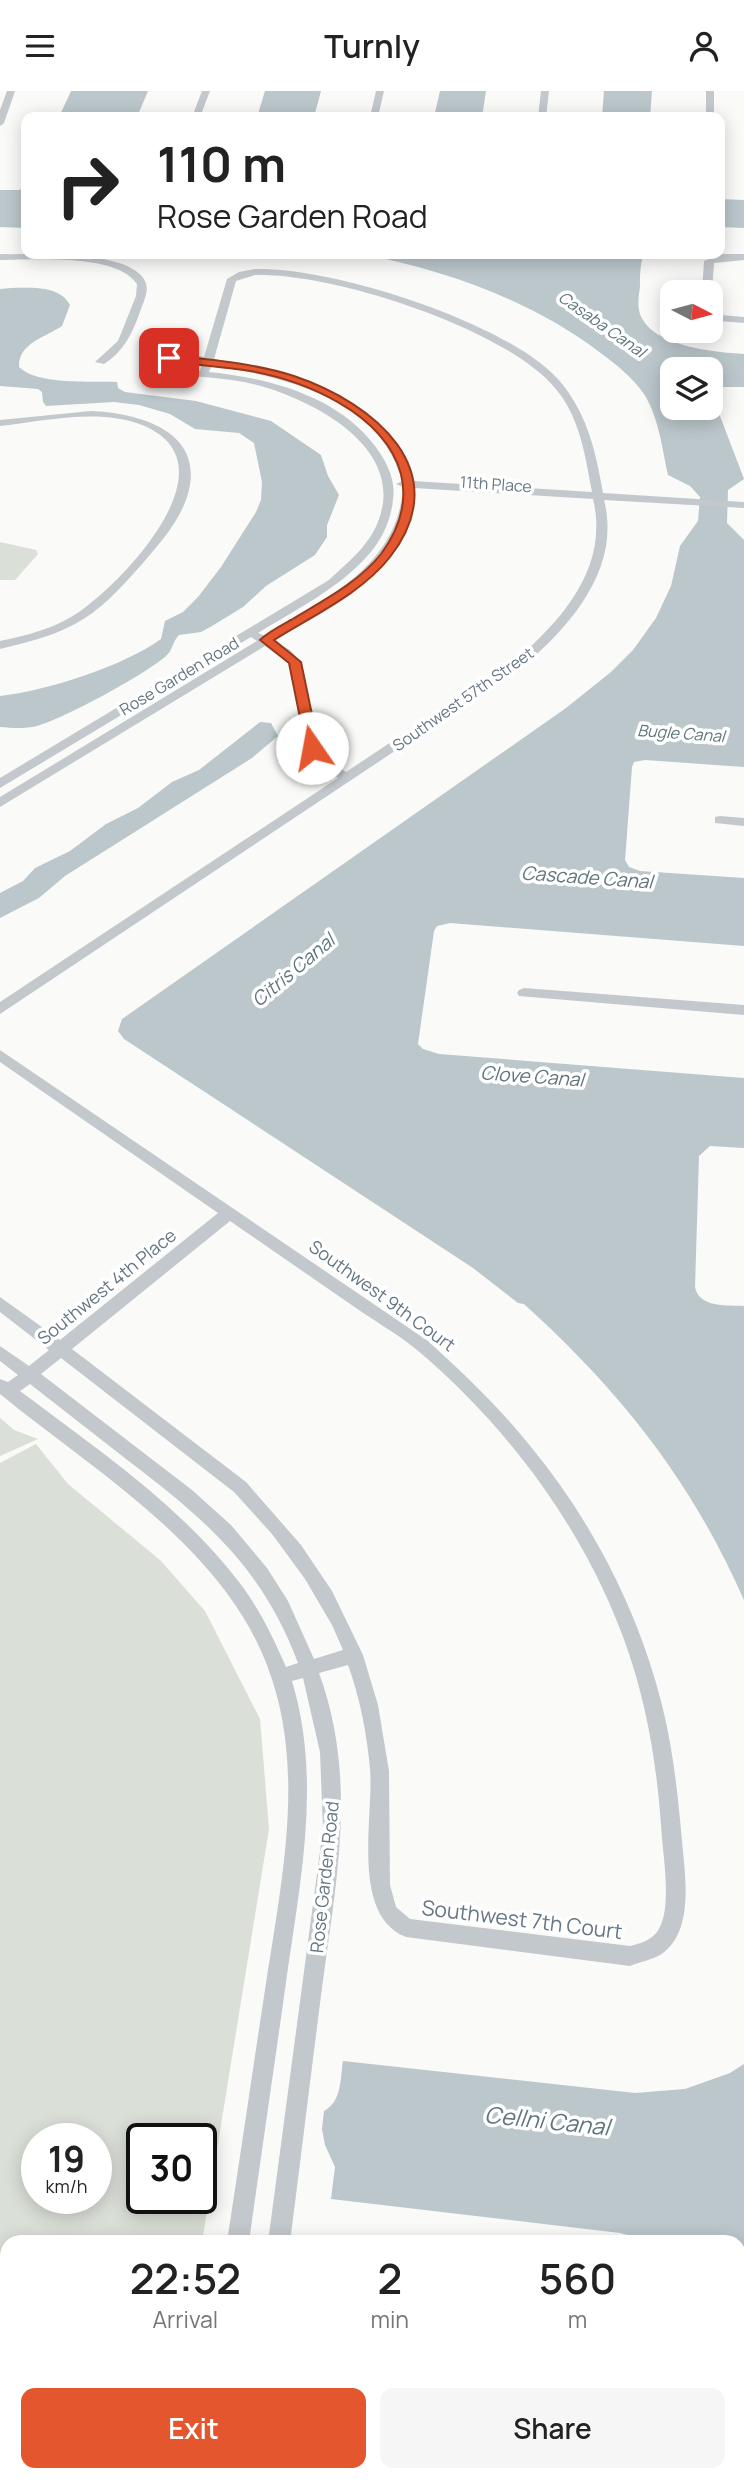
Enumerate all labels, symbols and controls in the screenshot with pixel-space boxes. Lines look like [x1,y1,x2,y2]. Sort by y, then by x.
text: Turnly [324,24,420,68]
icon: menu [21,27,59,65]
icon: person [685,27,723,65]
text: 110 m [157,130,286,197]
icon: right [42,140,133,231]
text: Rose Garden Road [157,194,428,238]
north arrow [660,280,723,343]
map controls [660,280,723,420]
water label: Casaba Canal [554,286,652,363]
pin [139,328,199,388]
icon: arrive [150,339,188,377]
button: layers [660,357,723,420]
street label: 11th Place [459,471,533,497]
street label: Rose Garden Road [115,632,243,720]
street label: Southwest 57th Street [388,642,538,756]
position arrow [275,711,349,785]
water label: Bugle Canal [637,719,728,747]
water label: Cascade Canal [520,859,656,895]
water label: Citris Canal [246,926,342,1012]
water label: Clove Canal [479,1059,587,1093]
street label: Southwest 4th Place [32,1223,181,1350]
street label: Southwest 9th Court [305,1234,460,1356]
street label: Rose Garden Road [304,1800,344,1954]
street label: Southwest 7th Court [420,1893,624,1945]
water label: Cellni Canal [483,2098,614,2143]
speed limit sign: 30 [126,2123,217,2214]
text: 19 [48,2135,85,2183]
text: km/h [46,2174,87,2198]
text: 22:52 [130,2249,241,2307]
text: 2 [377,2249,402,2307]
text: 560 [539,2249,616,2307]
text: Arrival [152,2303,218,2335]
text: min [371,2303,409,2335]
text: m [568,2303,587,2335]
button: Exit [21,2388,366,2468]
button: Share [380,2388,725,2468]

